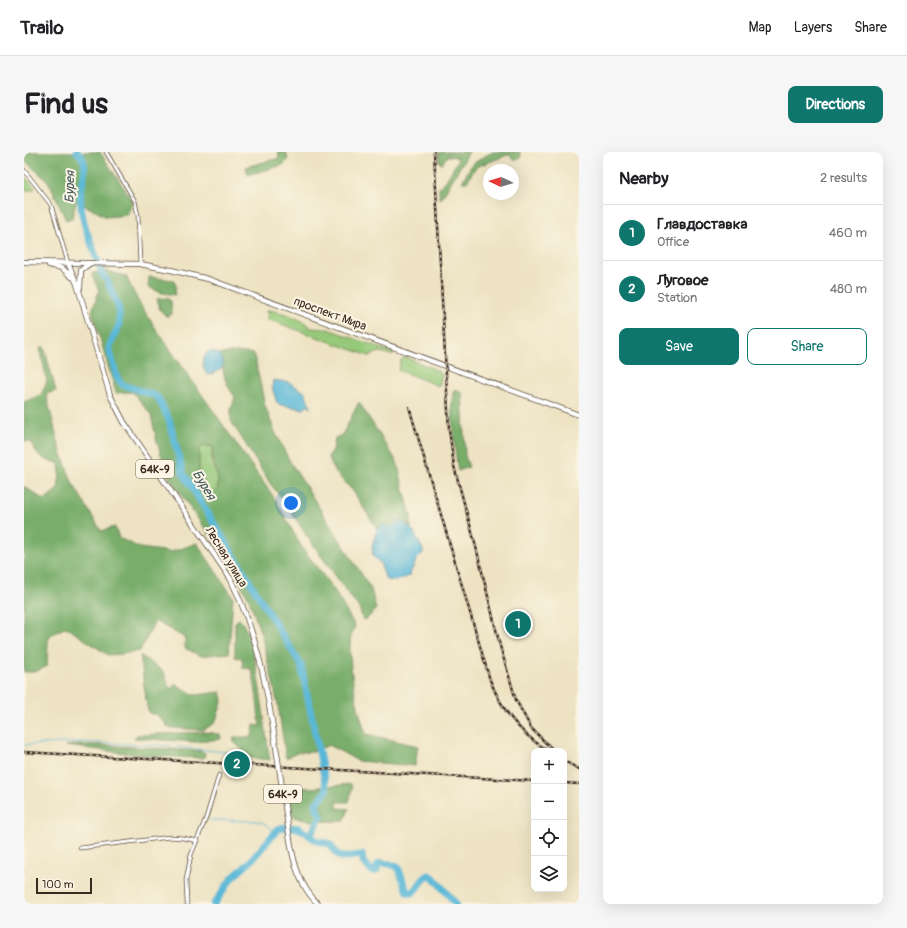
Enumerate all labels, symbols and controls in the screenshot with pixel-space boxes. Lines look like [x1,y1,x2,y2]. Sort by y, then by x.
text: Trailo [20,16,64,40]
text: Map [749,19,772,36]
text: Layers [794,19,832,36]
text: Share [854,19,887,36]
button: Directions [788,86,883,123]
text: Find us [24,87,108,122]
north arrow [483,164,519,200]
text: Nearby [619,168,668,189]
water label: Бурея [61,169,79,203]
text: 2 results [820,170,867,186]
text: Главдоставка [657,215,747,234]
text: 1 [629,225,635,241]
text: 460 m [829,225,867,241]
text: Office [657,234,689,250]
text: Луговое [657,271,708,290]
text: 2 [628,281,636,297]
text: 480 m [830,281,867,297]
text: Station [657,290,697,306]
street label: проспект Мира [292,294,369,334]
button: Save [619,328,739,365]
button: Share [747,328,867,365]
road number: 64К-9 [136,460,174,478]
water label: Бурея [189,467,220,504]
your location [281,493,301,513]
street label: Лесная улица [201,523,251,591]
pin: 1 [505,609,531,639]
map controls [531,748,567,892]
button: + [531,748,567,784]
pin: 2 [224,749,250,779]
button: − [531,784,567,820]
road number: 64К-9 [264,785,302,803]
button: locate [531,820,567,856]
button: layers [531,856,567,892]
scale bar [36,876,92,895]
text: 100 m [42,878,73,891]

